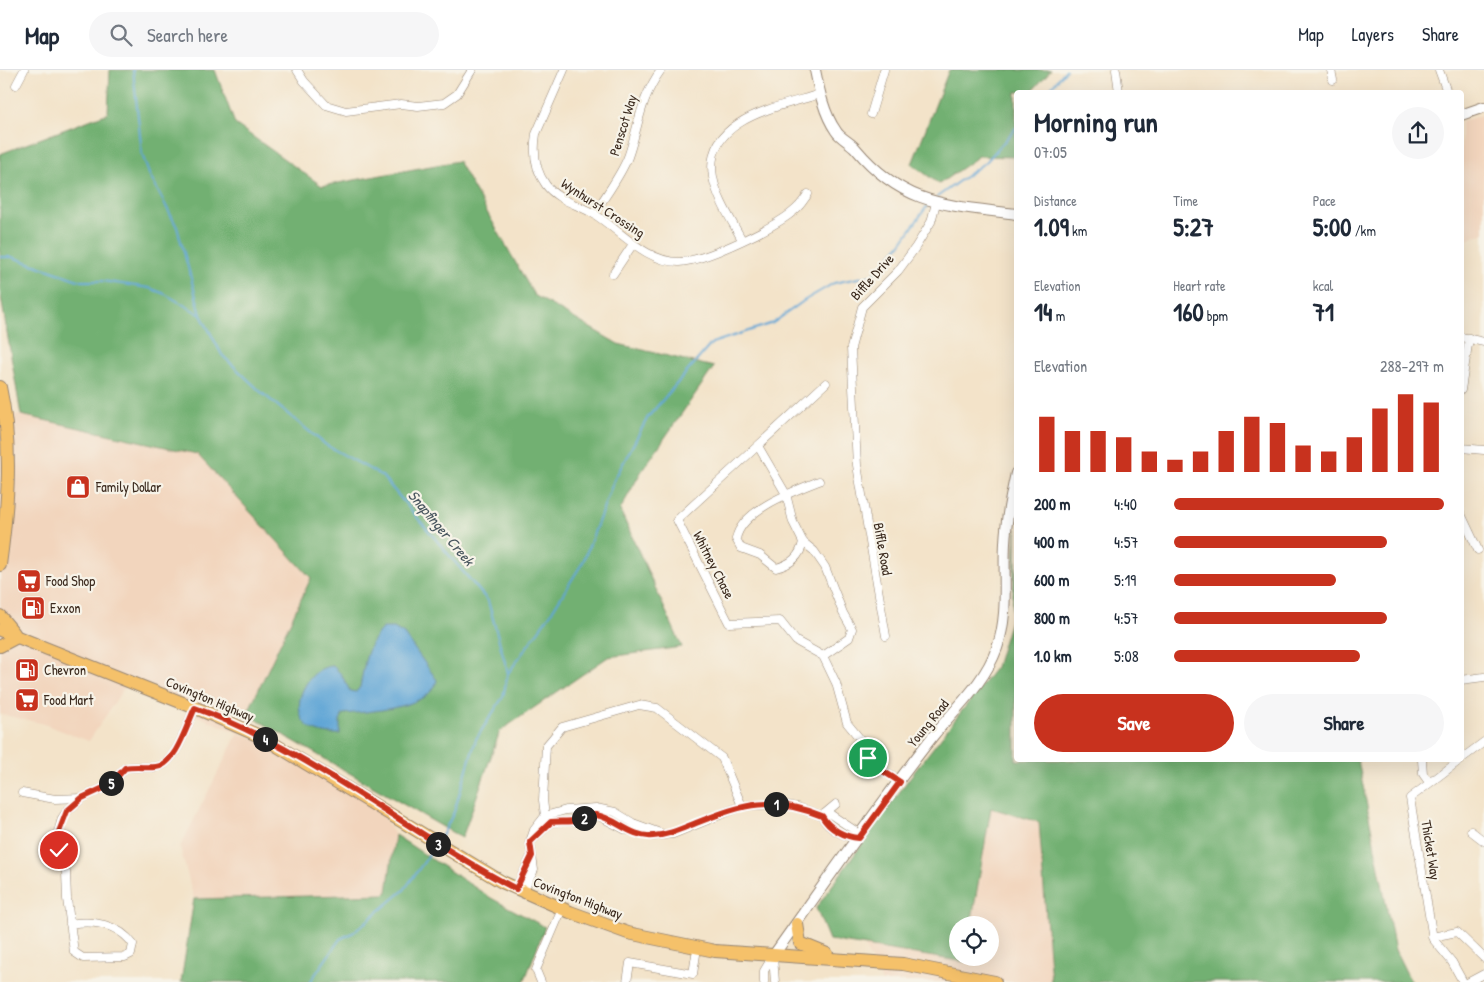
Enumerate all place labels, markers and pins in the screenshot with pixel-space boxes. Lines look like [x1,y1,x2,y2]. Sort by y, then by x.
shop icon: Family Dollar [65,474,91,500]
place label: Family Dollar [95,477,162,497]
supermarket icon: Food Shop [16,568,42,594]
place label: Food Shop [45,571,95,591]
fuel station icon: Exxon [20,595,46,621]
place label: Exxon [50,598,81,617]
fuel station icon: Chevron [14,657,40,683]
place label: Chevron [44,660,86,679]
supermarket icon: Food Mart [14,687,40,713]
place label: Food Mart [43,690,93,709]
pin: 4 [252,726,278,752]
pin [847,737,889,779]
pin: 5 [98,770,124,796]
pin: 1 [764,792,788,816]
pin: 2 [572,806,596,830]
pin [38,829,80,871]
pin: 3 [426,832,450,856]

